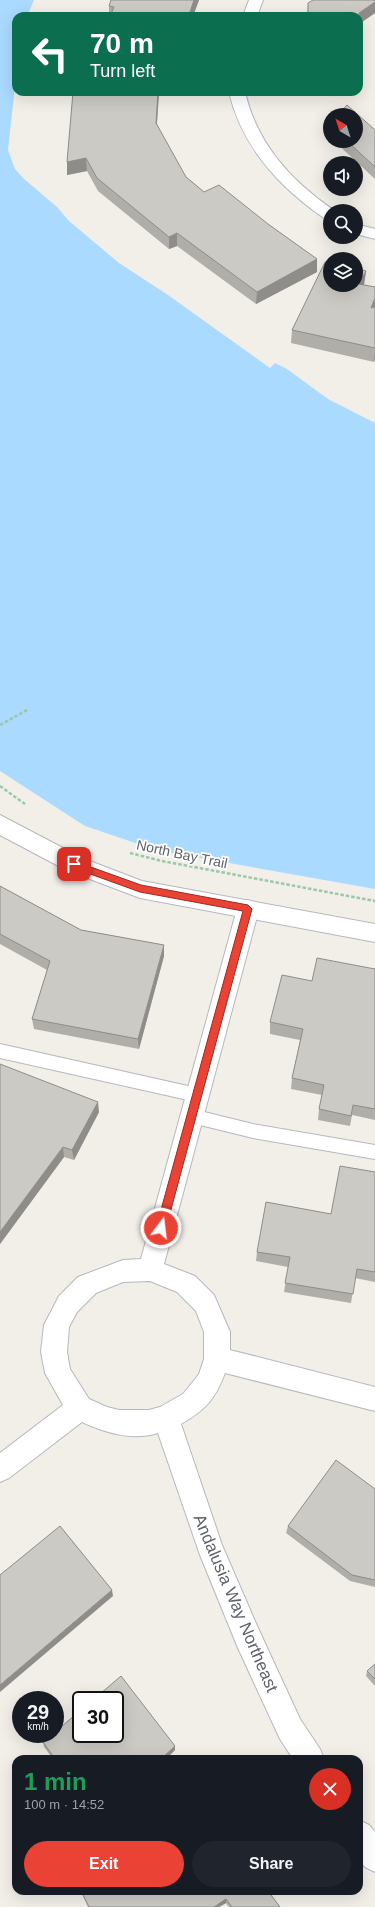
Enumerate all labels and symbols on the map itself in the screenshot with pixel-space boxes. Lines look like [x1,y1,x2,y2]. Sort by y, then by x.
north arrow [323,108,363,148]
street label: North Bay Trail [135,837,229,871]
pin [57,847,91,881]
position arrow [140,1207,182,1249]
street label: Andalusia Way Northeast [189,1511,282,1695]
speed limit sign: 30 [72,1691,124,1743]

